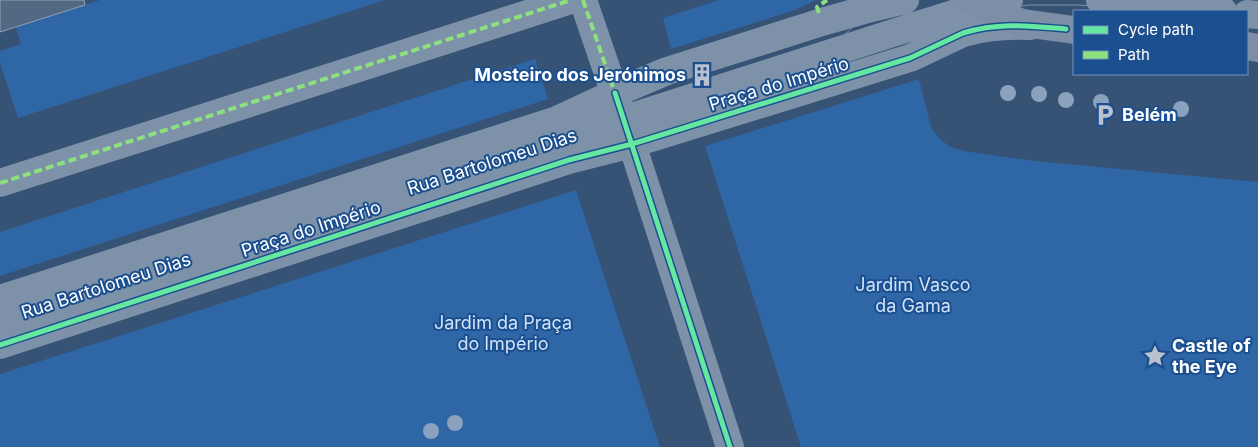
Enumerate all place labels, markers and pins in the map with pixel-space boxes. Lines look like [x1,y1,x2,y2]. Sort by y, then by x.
building icon: Mosteiro dos Jerónimos [689,62,715,88]
place label: Mosteiro dos Jerónimos [474,64,686,85]
parking icon: Belém [1092,102,1118,128]
place label: Belém [1122,104,1177,125]
place label: Castle of the Eye [1172,335,1251,377]
place icon: Castle of the Eye [1142,343,1168,369]

